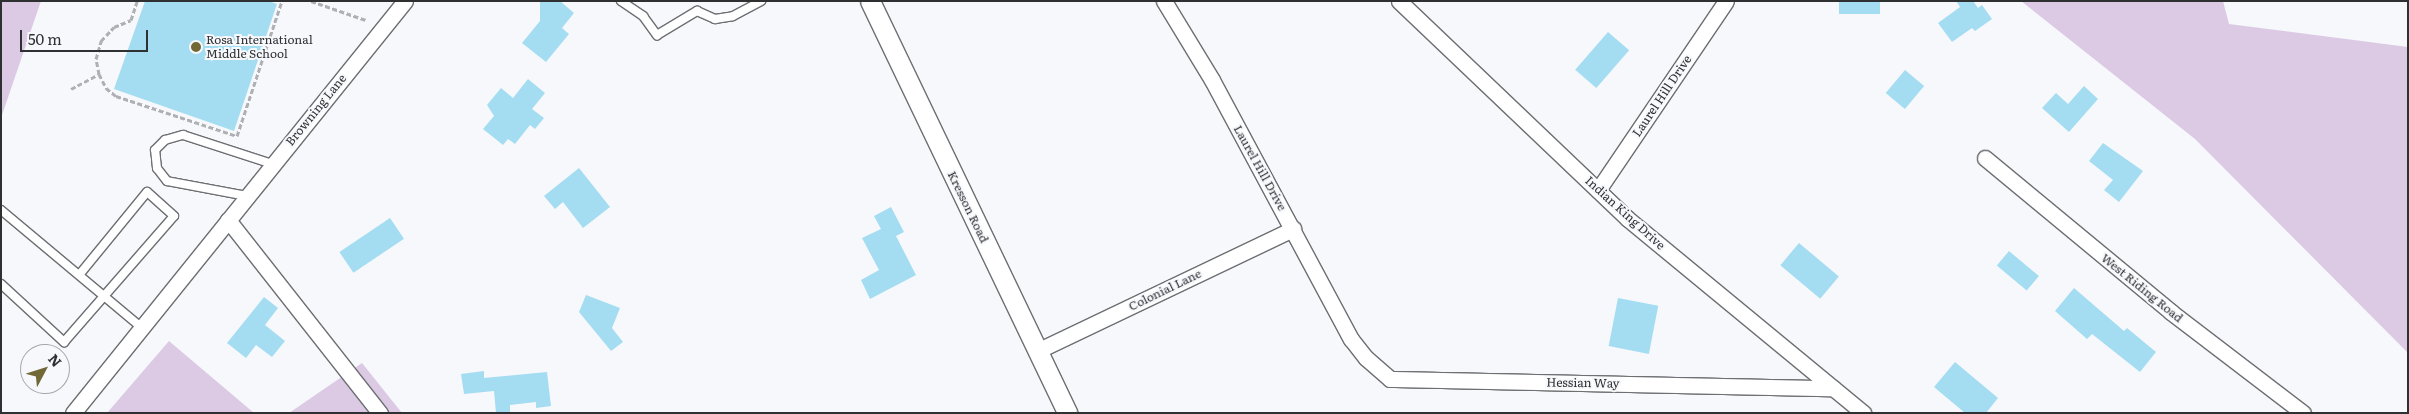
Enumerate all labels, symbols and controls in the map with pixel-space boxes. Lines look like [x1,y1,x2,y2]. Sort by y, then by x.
scale bar [22,20,150,52]
text: 50 m [28,27,62,50]
place label: Rosa International Middle School [206,33,313,61]
marker: Rosa International Middle School [190,41,202,53]
street label: Laurel Hill Drive [1629,52,1695,140]
street label: Browning Lane [283,71,349,149]
street label: Laurel Hill Drive [1231,123,1289,213]
street label: Kresson Road [944,169,992,245]
street label: Indian King Drive [1582,173,1668,253]
street label: West Riding Road [2098,251,2186,325]
street label: Colonial Lane [1126,266,1204,314]
north arrow [20,344,70,394]
text: N [44,349,67,371]
street label: Hessian Way [1546,375,1620,391]

